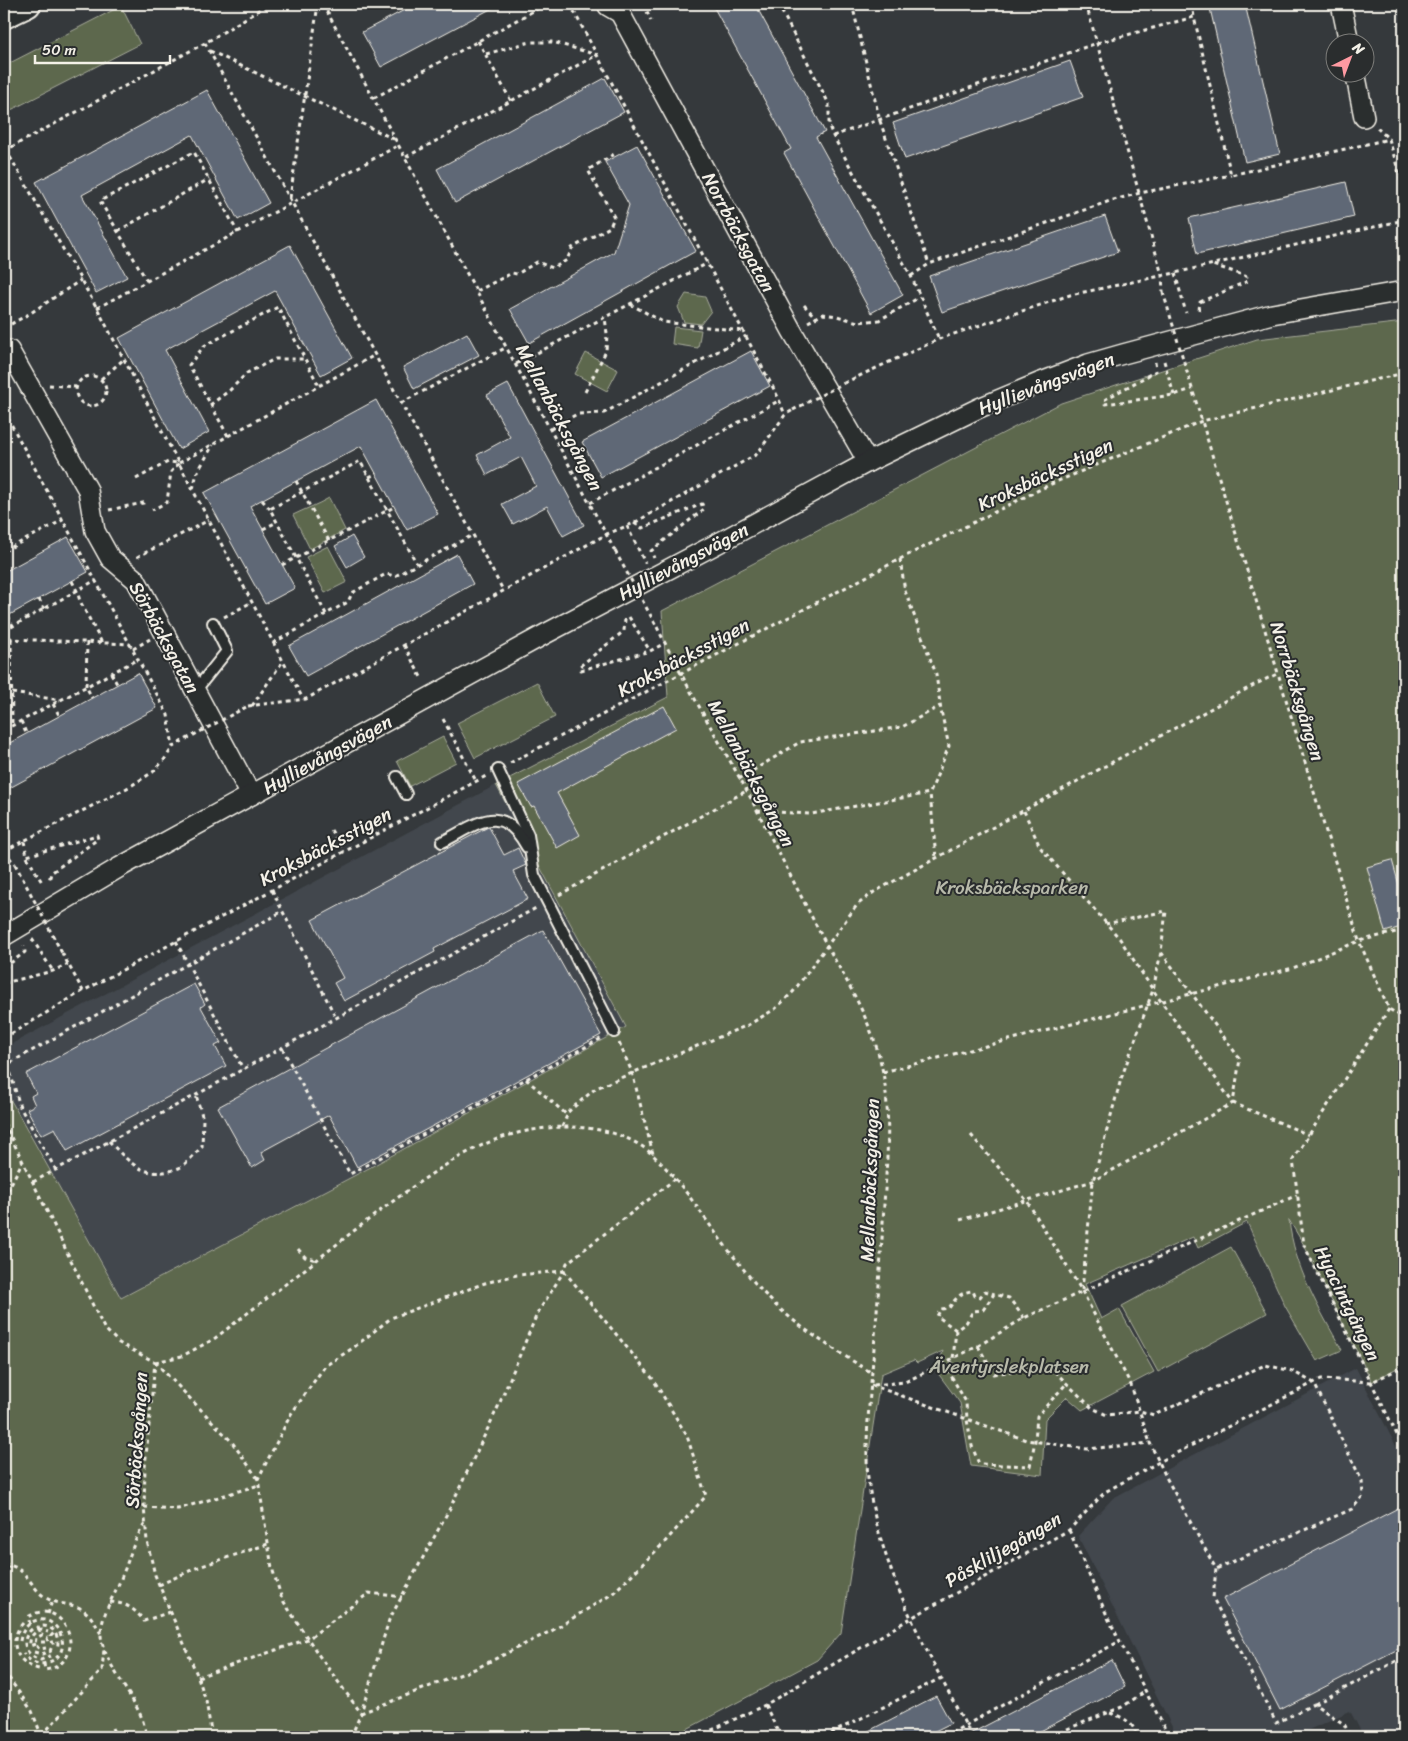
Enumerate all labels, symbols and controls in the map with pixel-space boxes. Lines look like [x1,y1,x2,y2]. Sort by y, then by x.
scale bar [35,32,170,64]
north arrow [1326,32,1376,82]
text: N [1346,36,1371,61]
text: 50 m [42,37,77,63]
street label: Norrbäcksgatan [693,166,784,299]
street label: Mellanbäcksgången [507,337,612,497]
street label: Hyllievångsvägen [973,342,1119,425]
street label: Kroksbäcksstigen [972,429,1119,520]
street label: Hyllievångsvägen [612,513,755,610]
street label: Sörbäcksgatan [120,575,209,700]
street label: Kroksbäcksstigen [611,609,756,706]
street label: Norrbäcksgången [1261,617,1334,765]
street label: Mellanbäcksgången [699,693,804,853]
street label: Hyllievångsvägen [256,705,398,804]
street label: Kroksbäcksstigen [253,798,398,895]
park label: Kroksbäcksparken [936,871,1088,904]
street label: Mellanbäcksgången [850,1098,889,1262]
street label: Hyacintgången [1305,1240,1390,1367]
park label: Äventyrslekplatsen [928,1350,1089,1383]
street label: Sörbäcksgången [115,1371,158,1509]
street label: Påskliljegången [939,1503,1068,1596]

